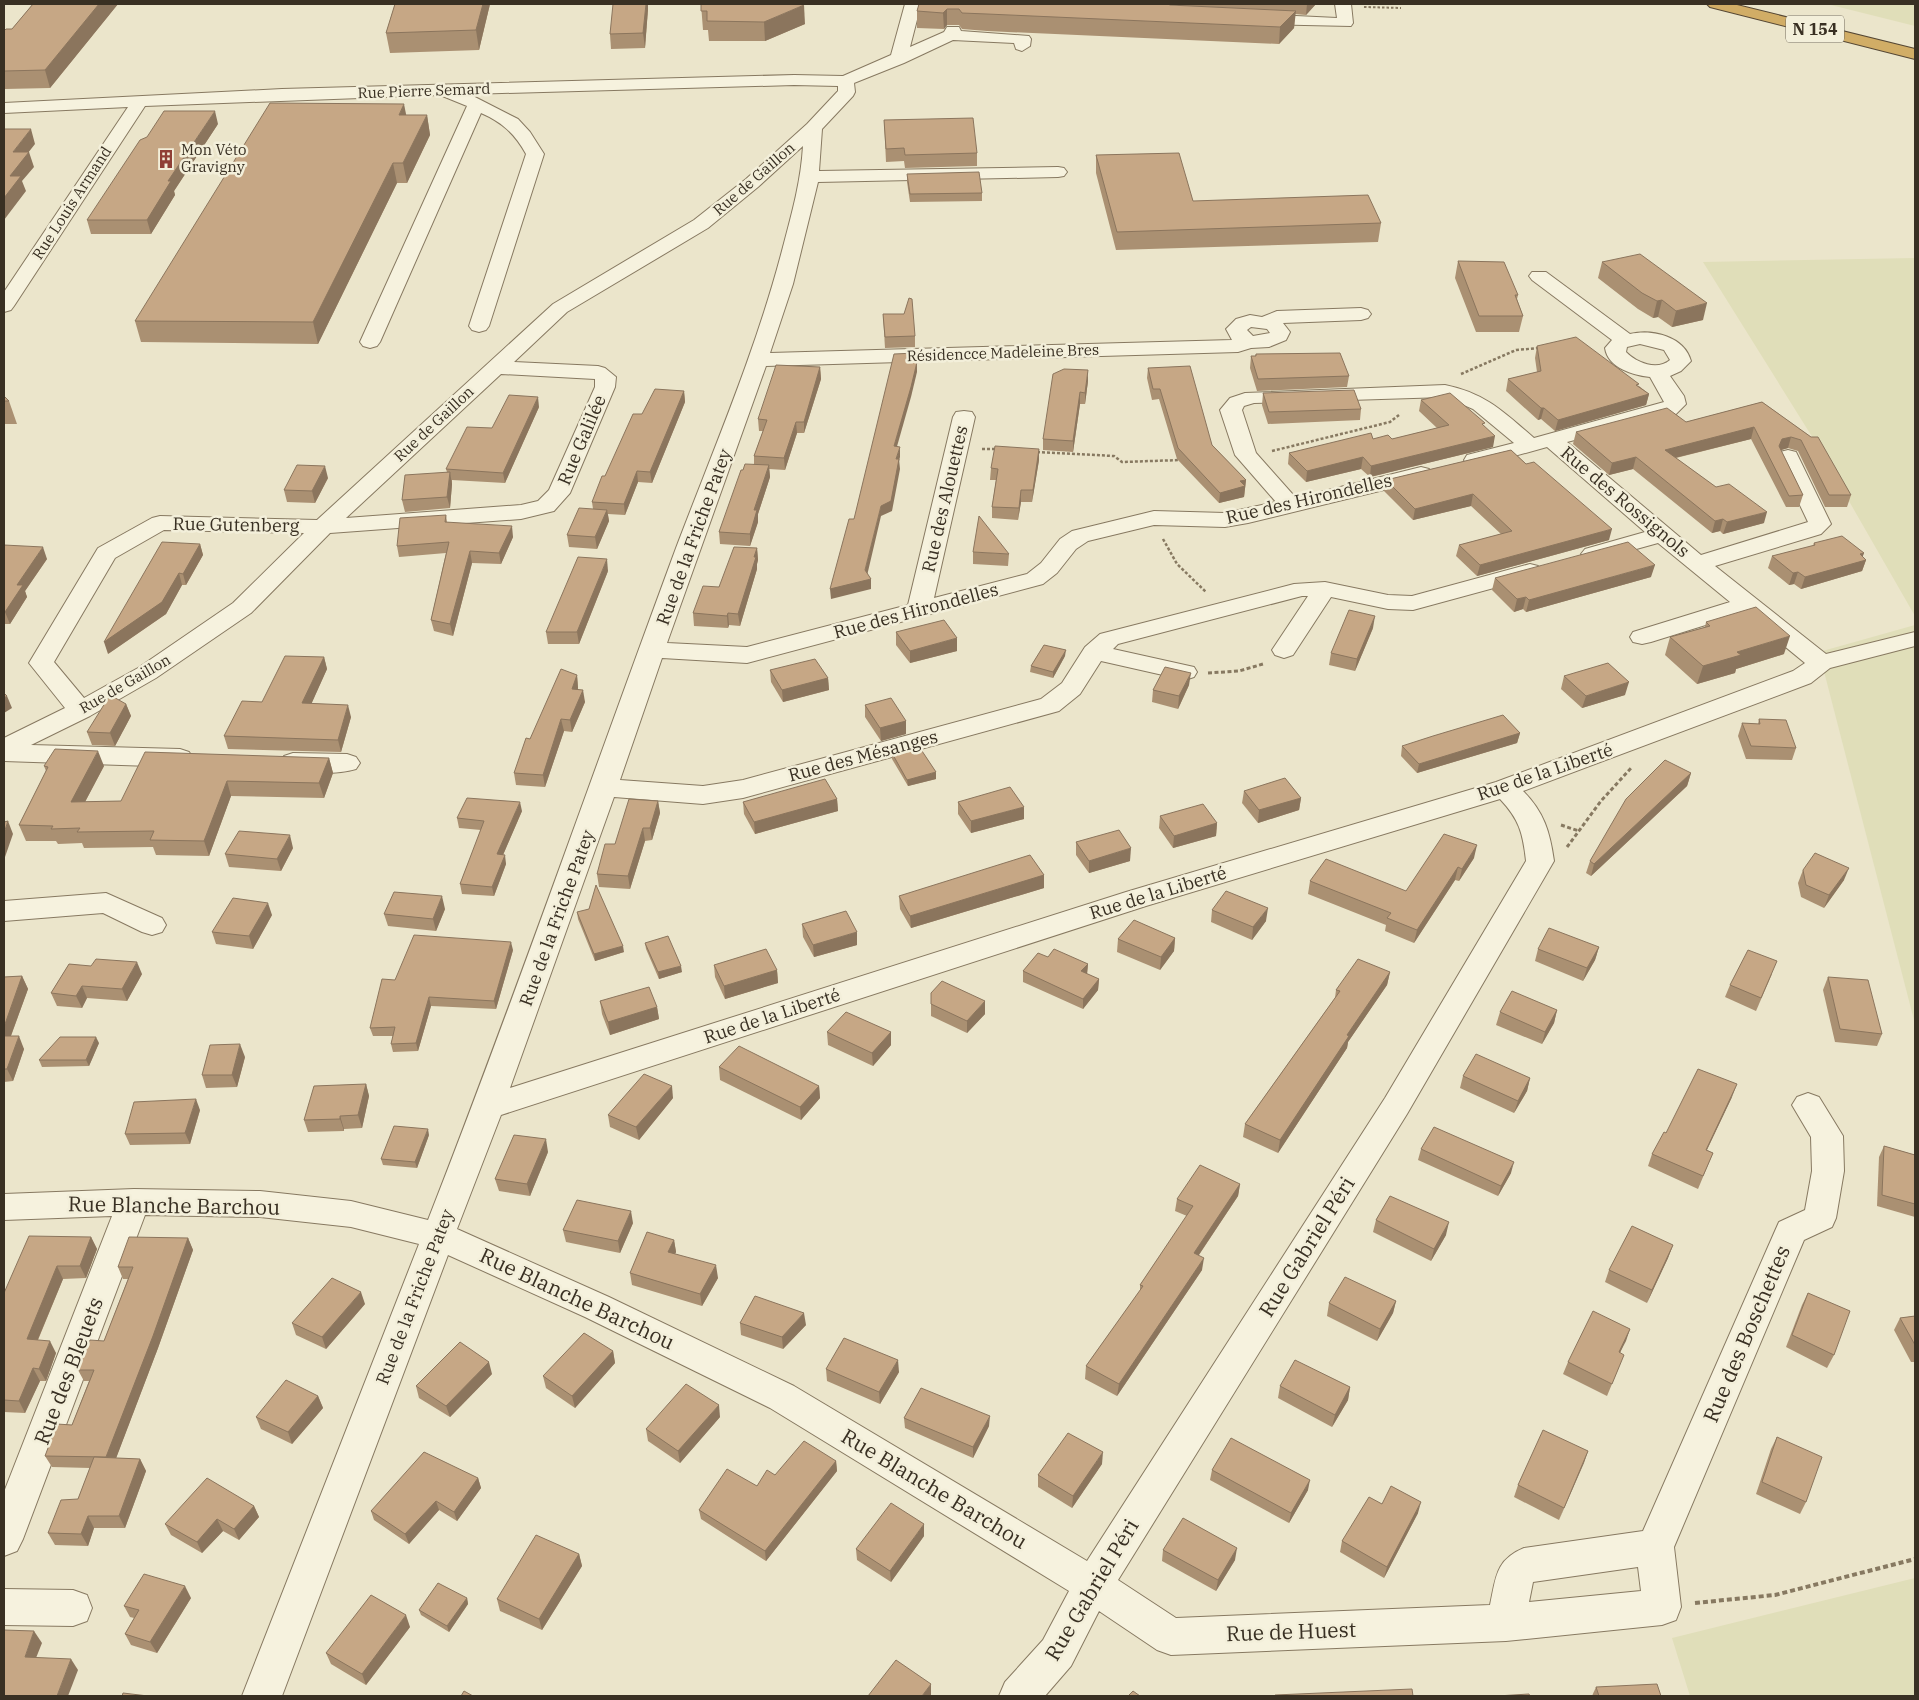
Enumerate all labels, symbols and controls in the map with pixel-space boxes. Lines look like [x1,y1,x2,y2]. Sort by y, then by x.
road number: N 154 [1786,15,1844,42]
street label: Rue Pierre Semard [357,79,491,102]
street label: Rue de Gaillon [709,138,799,219]
place label: Mon Véto Gravigny [181,140,247,176]
street label: Rue Louis Armand [28,143,115,263]
building icon: Mon Véto Gravigny [155,148,177,170]
street label: Résidencce Madeleine Bres [907,340,1099,365]
street label: Rue de Gaillon [390,381,478,465]
street label: Rue Galilée [552,391,611,488]
street label: Rue des Alouettes [916,423,973,575]
street label: Rue des Rossignols [1556,441,1694,562]
street label: Rue de la Friche Patey [651,445,736,628]
street label: Rue des Hirondelles [1224,468,1394,529]
street label: Rue Gutenberg [172,512,300,537]
street label: Rue des Hirondelles [831,577,1001,644]
street label: Rue de Gaillon [76,650,174,717]
street label: Rue des Mésanges [785,724,940,787]
street label: Rue de la Liberté [1474,737,1616,806]
street label: Rue de la Friche Patey [514,826,599,1009]
street label: Rue de la Liberté [1086,861,1229,924]
street label: Rue de la Liberté [701,983,843,1048]
street label: Rue Gabriel Péri [1252,1171,1361,1322]
street label: Rue Blanche Barchou [68,1189,280,1221]
street label: Rue de la Friche Patey [370,1205,459,1388]
street label: Rue Blanche Barchou [475,1241,679,1356]
street label: Rue des Boschettes [1696,1241,1796,1426]
street label: Rue des Bleuets [27,1293,109,1448]
street label: Rue Blanche Barchou [836,1422,1033,1555]
street label: Rue Gabriel Péri [1038,1513,1144,1665]
street label: Rue de Huest [1225,1615,1357,1647]

